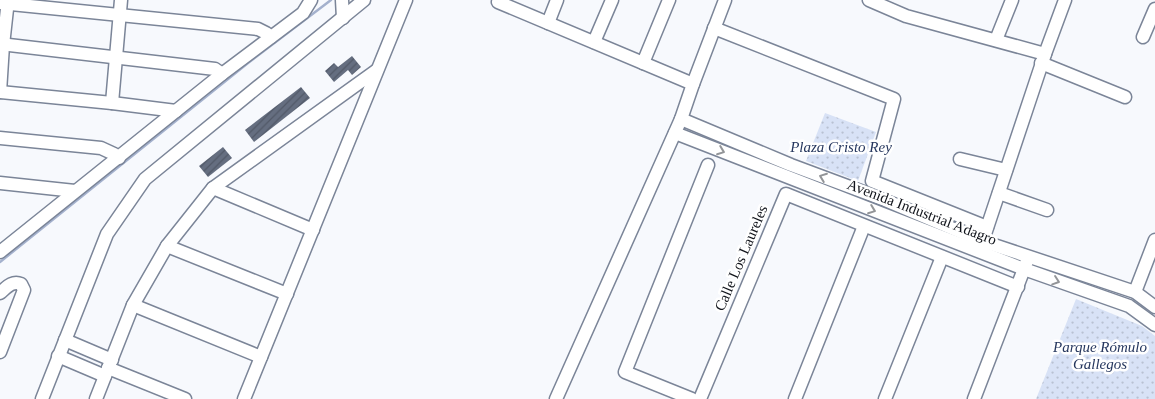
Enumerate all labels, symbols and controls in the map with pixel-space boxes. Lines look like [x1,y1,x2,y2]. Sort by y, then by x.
park label: Plaza Cristo Rey [789,139,892,155]
one-way arrow [716,144,725,155]
one-way arrow [819,173,828,183]
street label: Avenida Industrial Adagro [845,176,999,248]
street label: Calle Los Laureles [712,203,771,313]
one-way arrow [867,204,876,214]
one-way arrow [1052,275,1060,285]
park label: Parque Rómulo Gallegos [1052,339,1148,372]

